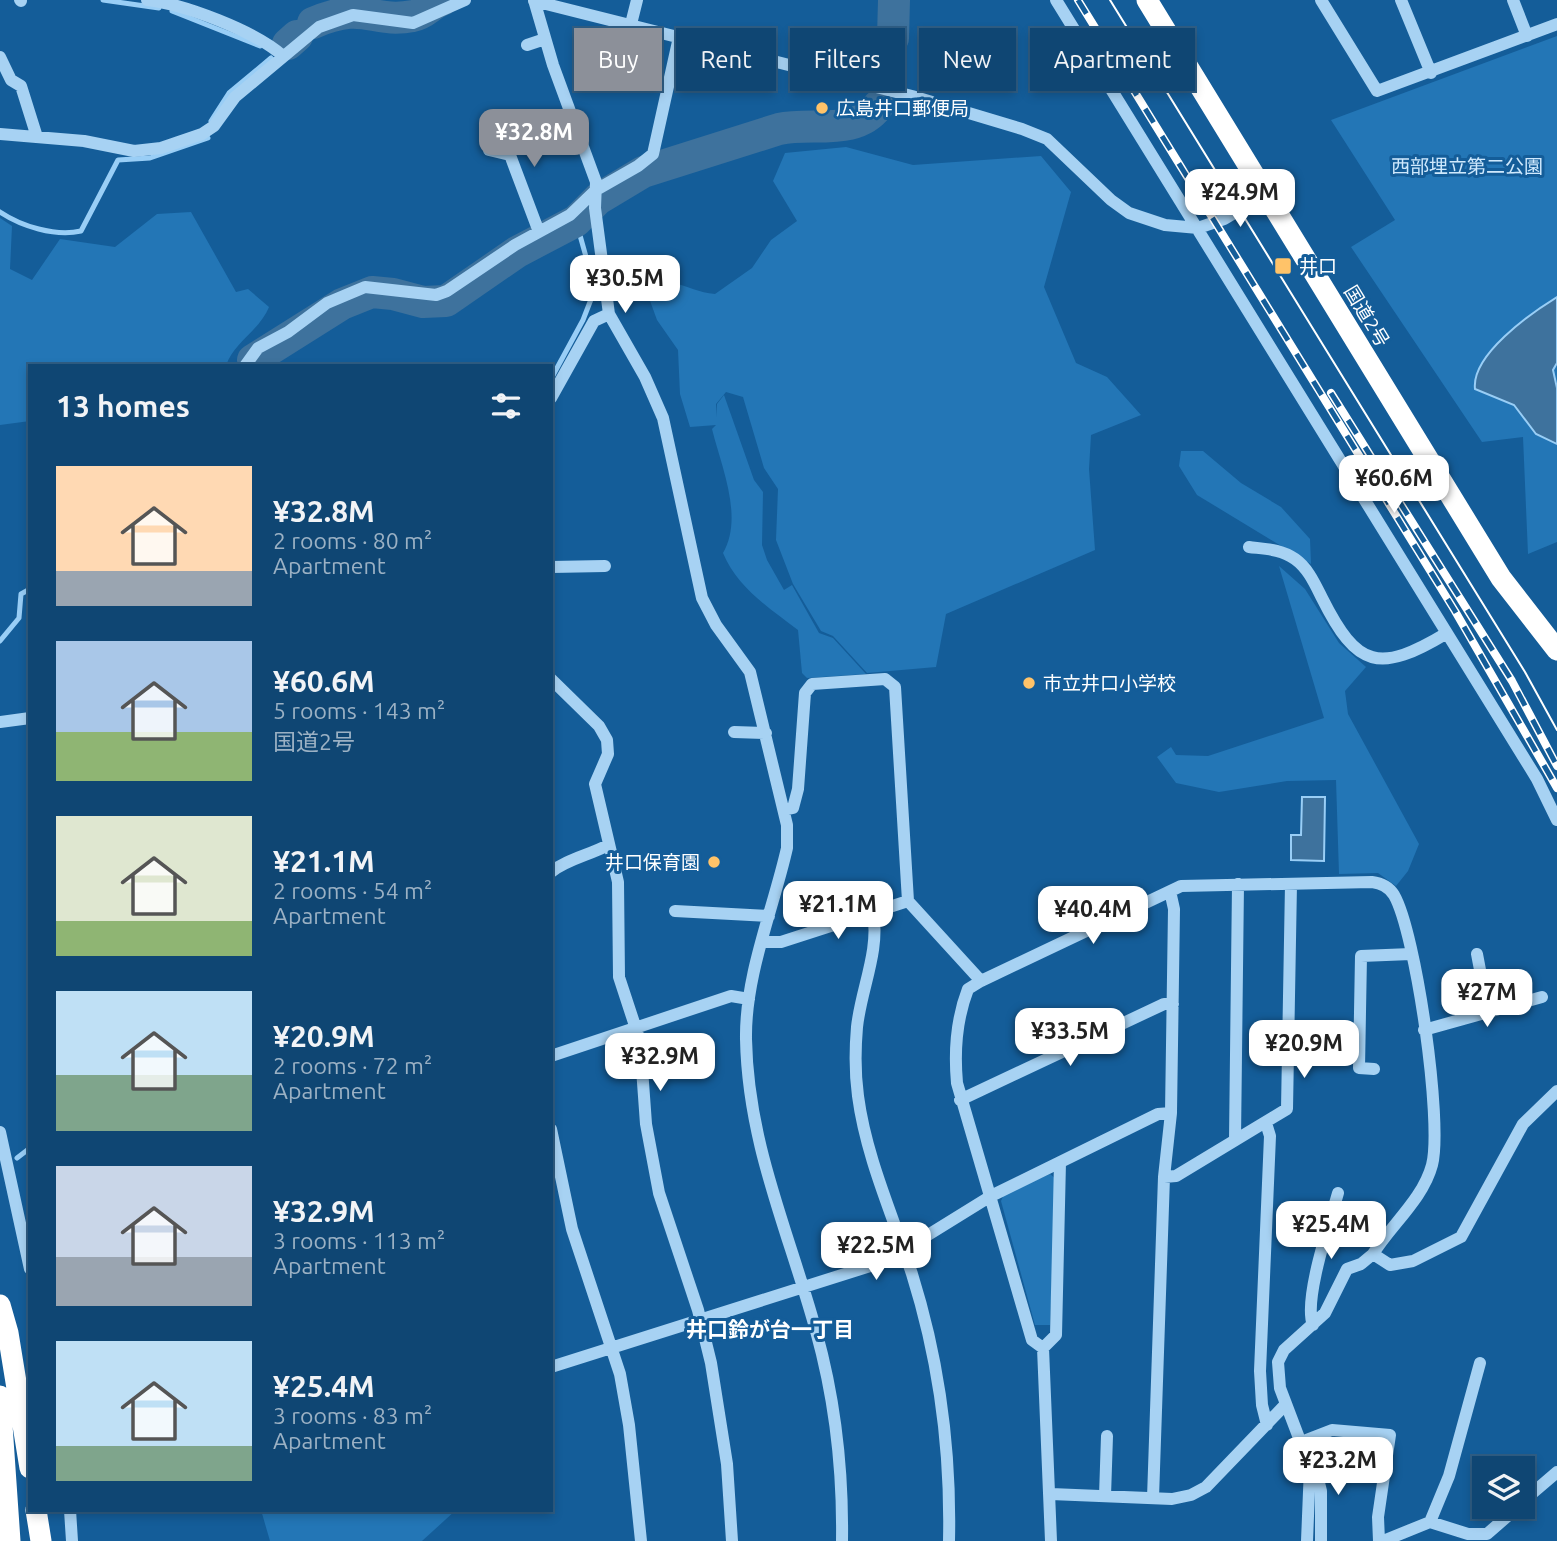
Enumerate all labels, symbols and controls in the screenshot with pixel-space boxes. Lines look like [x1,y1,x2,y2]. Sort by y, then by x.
chip: Buy [574,28,662,91]
chip: Rent [676,28,776,91]
chip: Filters [790,28,905,91]
chip: New [919,28,1016,91]
chip: Apartment [1030,28,1195,91]
place label: 広島井口郵便局 [836,97,969,119]
marker: 広島井口郵便局 [814,100,830,116]
pin: ¥32.8M [477,110,591,169]
text: ¥32.8M [495,119,573,144]
park label: 西部埋立第二公園 [1391,155,1543,177]
pin: ¥24.9M [1183,170,1297,229]
text: ¥24.9M [1201,179,1279,204]
place label: 井口 [1299,255,1337,277]
pin: ¥30.5M [568,256,682,315]
marker: 井口 [1273,256,1293,276]
text: ¥30.5M [586,265,664,290]
street label: 国道2号 [1340,281,1394,351]
icon: filters [487,387,525,425]
text: 13 homes [56,389,190,423]
pin: ¥60.6M [1337,456,1451,515]
text: ¥60.6M [1355,465,1433,490]
icon: home [112,494,196,578]
text: ¥32.8M [273,494,375,528]
text: 2 rooms · 80 m² [273,528,432,553]
text: Apartment [273,553,386,578]
text: ¥60.6M [273,664,375,698]
icon: home [112,669,196,753]
place label: 市立井口小学校 [1043,672,1176,694]
marker: 市立井口小学校 [1021,675,1037,691]
text: 5 rooms · 143 m² [273,698,445,723]
text: 国道2号 [273,729,355,754]
icon: home [112,844,196,928]
text: ¥21.1M [273,844,375,878]
place label: 井口保育園 [605,851,700,873]
marker: 井口保育園 [706,854,722,870]
text: 2 rooms · 54 m² [273,878,432,903]
pin: ¥21.1M [781,881,895,941]
pin: ¥40.4M [1036,886,1150,946]
text: ¥21.1M [799,891,877,916]
text: ¥40.4M [1054,896,1132,921]
text: Apartment [273,903,386,928]
pin: ¥27M [1446,970,1528,1029]
text: ¥27M [1457,979,1517,1004]
pin: ¥33.5M [1013,1009,1127,1068]
text: ¥33.5M [1031,1018,1109,1043]
icon: home [112,1019,196,1103]
text: ¥20.9M [273,1019,375,1053]
pin: ¥20.9M [1247,1020,1361,1080]
text: ¥20.9M [1265,1030,1343,1055]
pin: ¥32.9M [603,1034,717,1093]
text: ¥32.9M [621,1043,699,1068]
text: 2 rooms · 72 m² [273,1053,432,1078]
text: Apartment [273,1078,386,1103]
icon: home [112,1194,196,1278]
text: ¥32.9M [273,1194,375,1228]
pin: ¥25.4M [1274,1202,1388,1261]
text: ¥25.4M [1292,1211,1370,1236]
pin: ¥22.5M [819,1222,933,1282]
text: 3 rooms · 113 m² [273,1228,445,1253]
text: ¥22.5M [837,1232,915,1257]
text: Apartment [273,1253,386,1278]
district label: 井口鈴が台一丁目 [686,1317,854,1341]
icon: home [112,1369,196,1453]
text: ¥25.4M [273,1369,375,1403]
text: 3 rooms · 83 m² [273,1403,432,1428]
text: Apartment [273,1428,386,1453]
pin: ¥23.2M [1281,1438,1395,1497]
text: ¥23.2M [1299,1447,1377,1472]
map controls [1472,1456,1535,1519]
button: layers [1472,1456,1535,1519]

